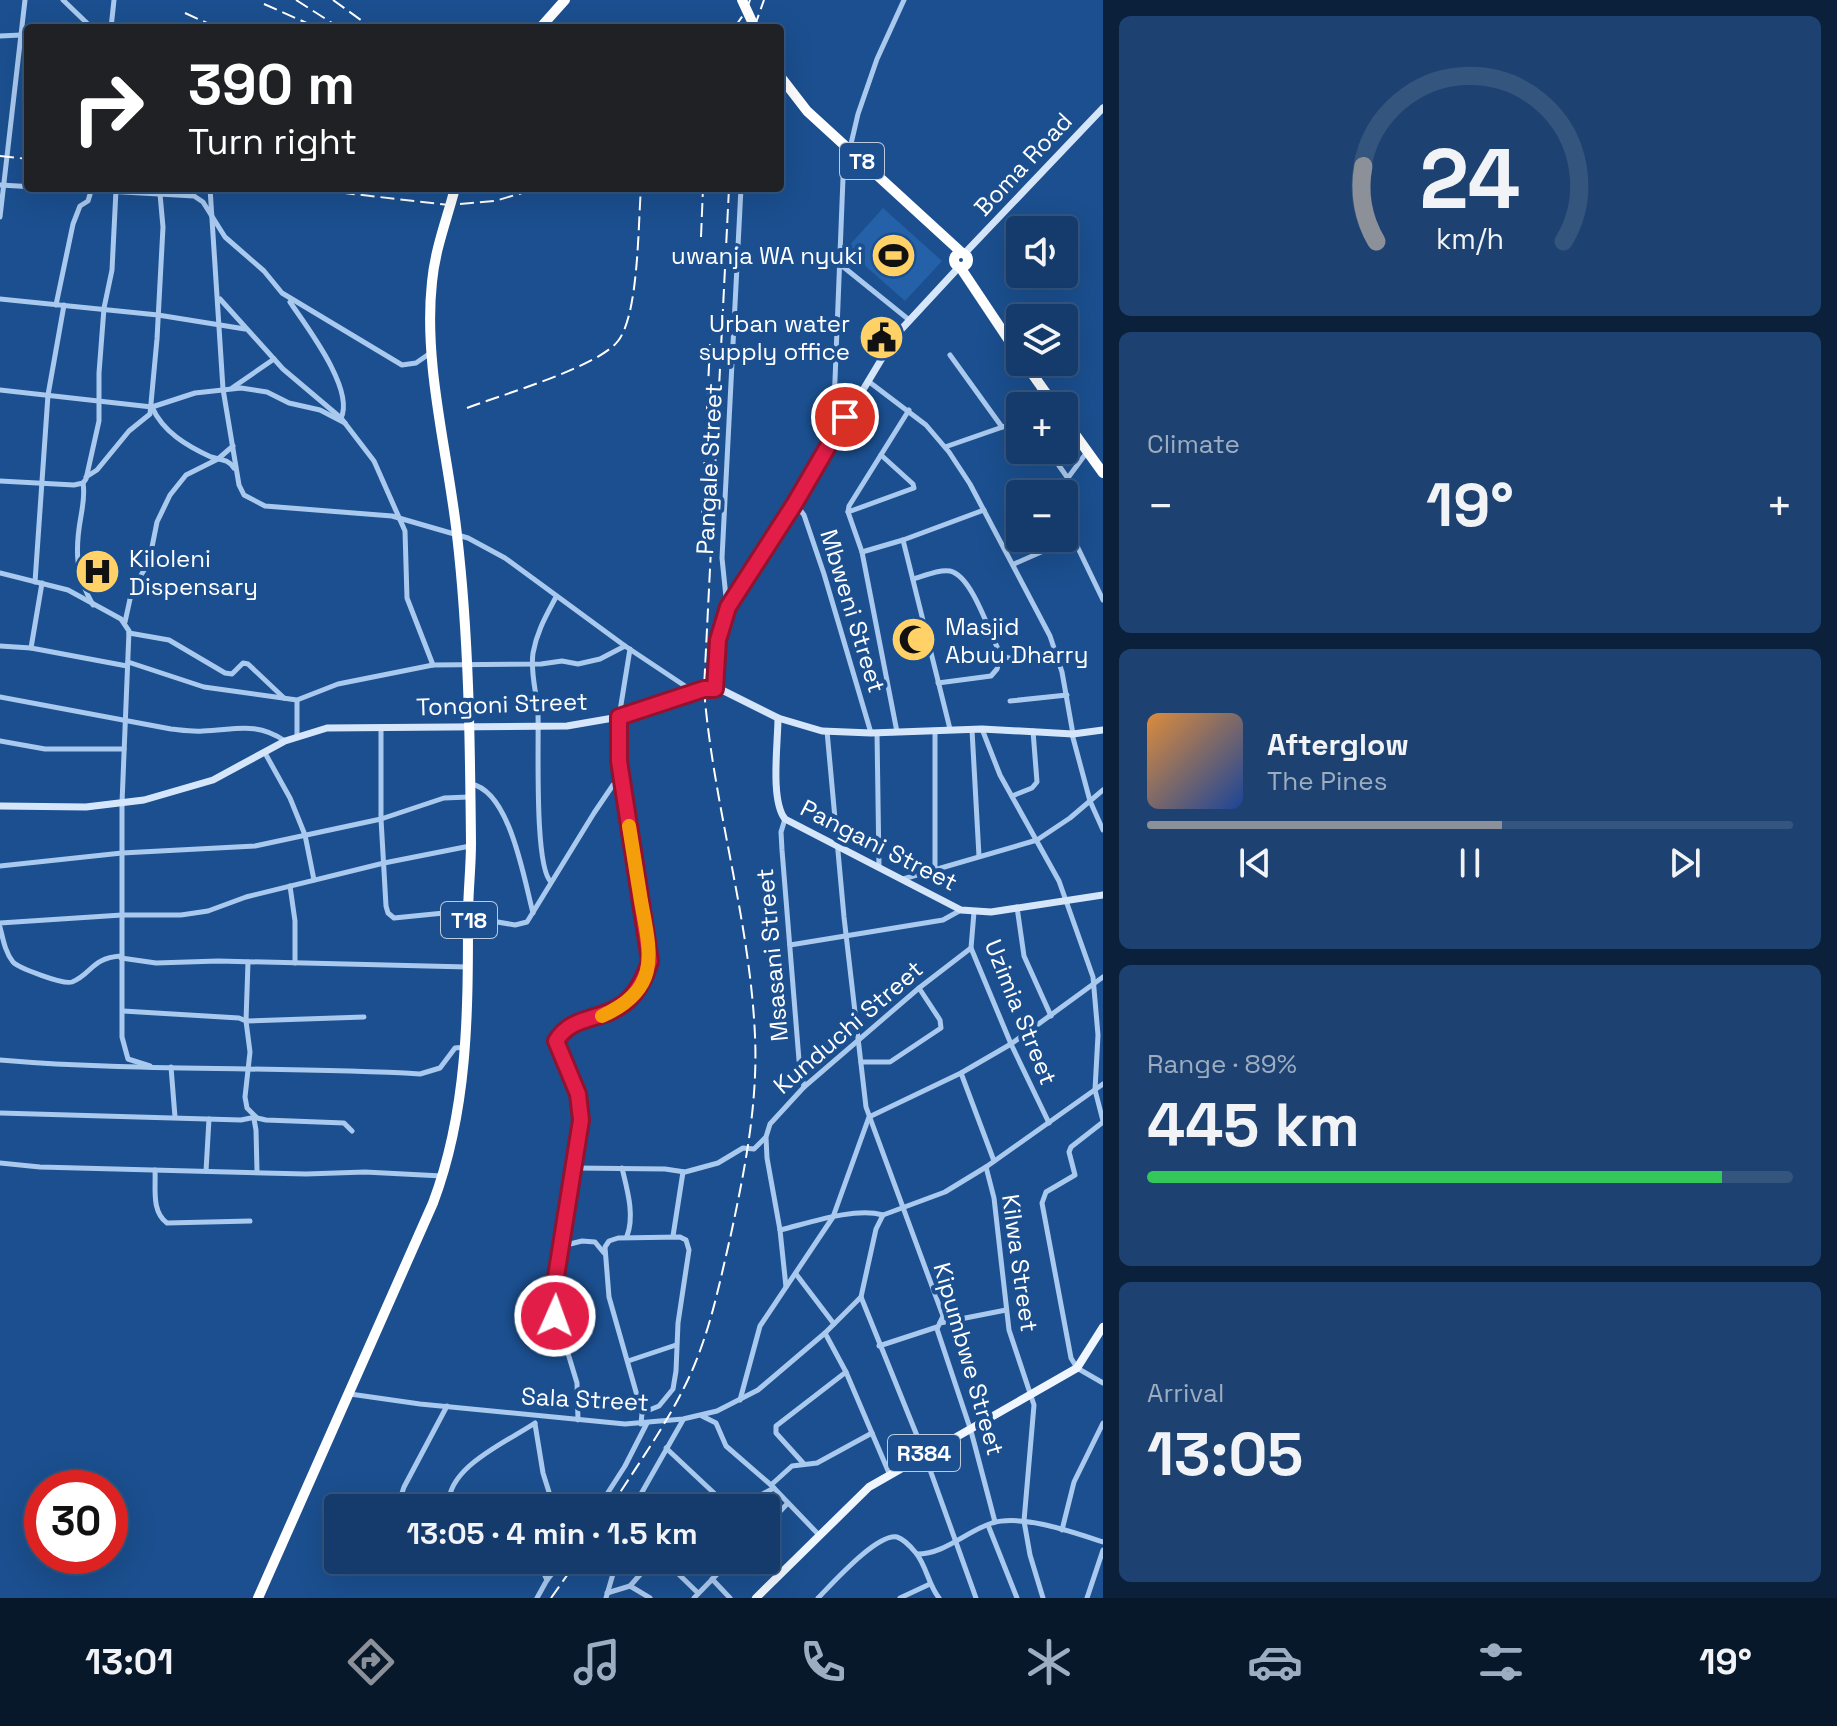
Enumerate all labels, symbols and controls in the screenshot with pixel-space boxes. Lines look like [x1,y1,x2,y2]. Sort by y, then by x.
text: 390 m [188,49,355,120]
icon: right [56,56,160,160]
street label: Boma Road [967,106,1079,222]
text: Turn right [188,119,357,165]
text: 24 [1420,126,1520,232]
road number: T8 [840,143,884,179]
map controls [1006,216,1078,552]
button: sound [1006,216,1078,288]
text: km/h [1436,221,1504,257]
sports icon: uwanja WA nyuki [870,231,918,279]
place label: uwanja WA nyuki [671,240,863,271]
button: layers [1006,304,1078,376]
place label: Urban water supply office [698,308,850,367]
public building icon: Urban water supply office [857,313,905,361]
street label: Pangale Street [689,383,729,555]
pin [811,383,879,451]
button: + [1006,392,1078,464]
icon: arrive [823,395,867,439]
text: Climate [1147,427,1240,461]
text: 19° [1426,467,1514,544]
text: − [1147,478,1174,534]
text: + [1766,478,1793,534]
button: − [1006,480,1078,552]
street label: Mbweni Street [813,526,893,696]
place label: Kiloleni Dispensary [129,543,258,602]
hospital icon: Kiloleni Dispensary [74,548,122,596]
place label: Masjid Abuu Dharry [945,611,1088,670]
mosque icon: Masjid Abuu Dharry [890,616,938,664]
street label: Tongoni Street [416,686,588,722]
text: Afterglow [1267,725,1409,764]
text: The Pines [1267,764,1387,798]
street label: Pangani Street [795,792,963,898]
icon: previous [1233,841,1277,885]
icon: pause [1448,841,1492,885]
icon: next [1663,841,1707,885]
street label: Msasani Street [749,867,795,1043]
road number: T18 [441,902,497,938]
street label: Uzimia Street [978,935,1064,1089]
street label: Kunduchi Street [767,953,929,1101]
text: Range · 89% [1147,1047,1297,1081]
text: 445 km [1147,1087,1360,1164]
street label: Kilwa Street [995,1192,1045,1334]
street label: Kipumbwe Street [927,1259,1011,1459]
position arrow [513,1274,597,1358]
text: Arrival [1147,1376,1224,1410]
street label: Sala Street [520,1380,650,1418]
text: 13:05 [1147,1416,1303,1493]
road number: R384 [888,1435,960,1471]
speed limit sign: 30 [24,1470,128,1574]
text: 13:05 · 4 min · 1.5 km [406,1514,698,1553]
icon: directions [343,1634,399,1690]
icon: music [569,1634,625,1690]
icon: phone [795,1634,851,1690]
icon: climate [1021,1634,1077,1690]
icon: car [1247,1634,1303,1690]
icon: filters [1473,1634,1529,1690]
text: 13:01 [85,1639,173,1685]
text: 19° [1699,1639,1752,1685]

